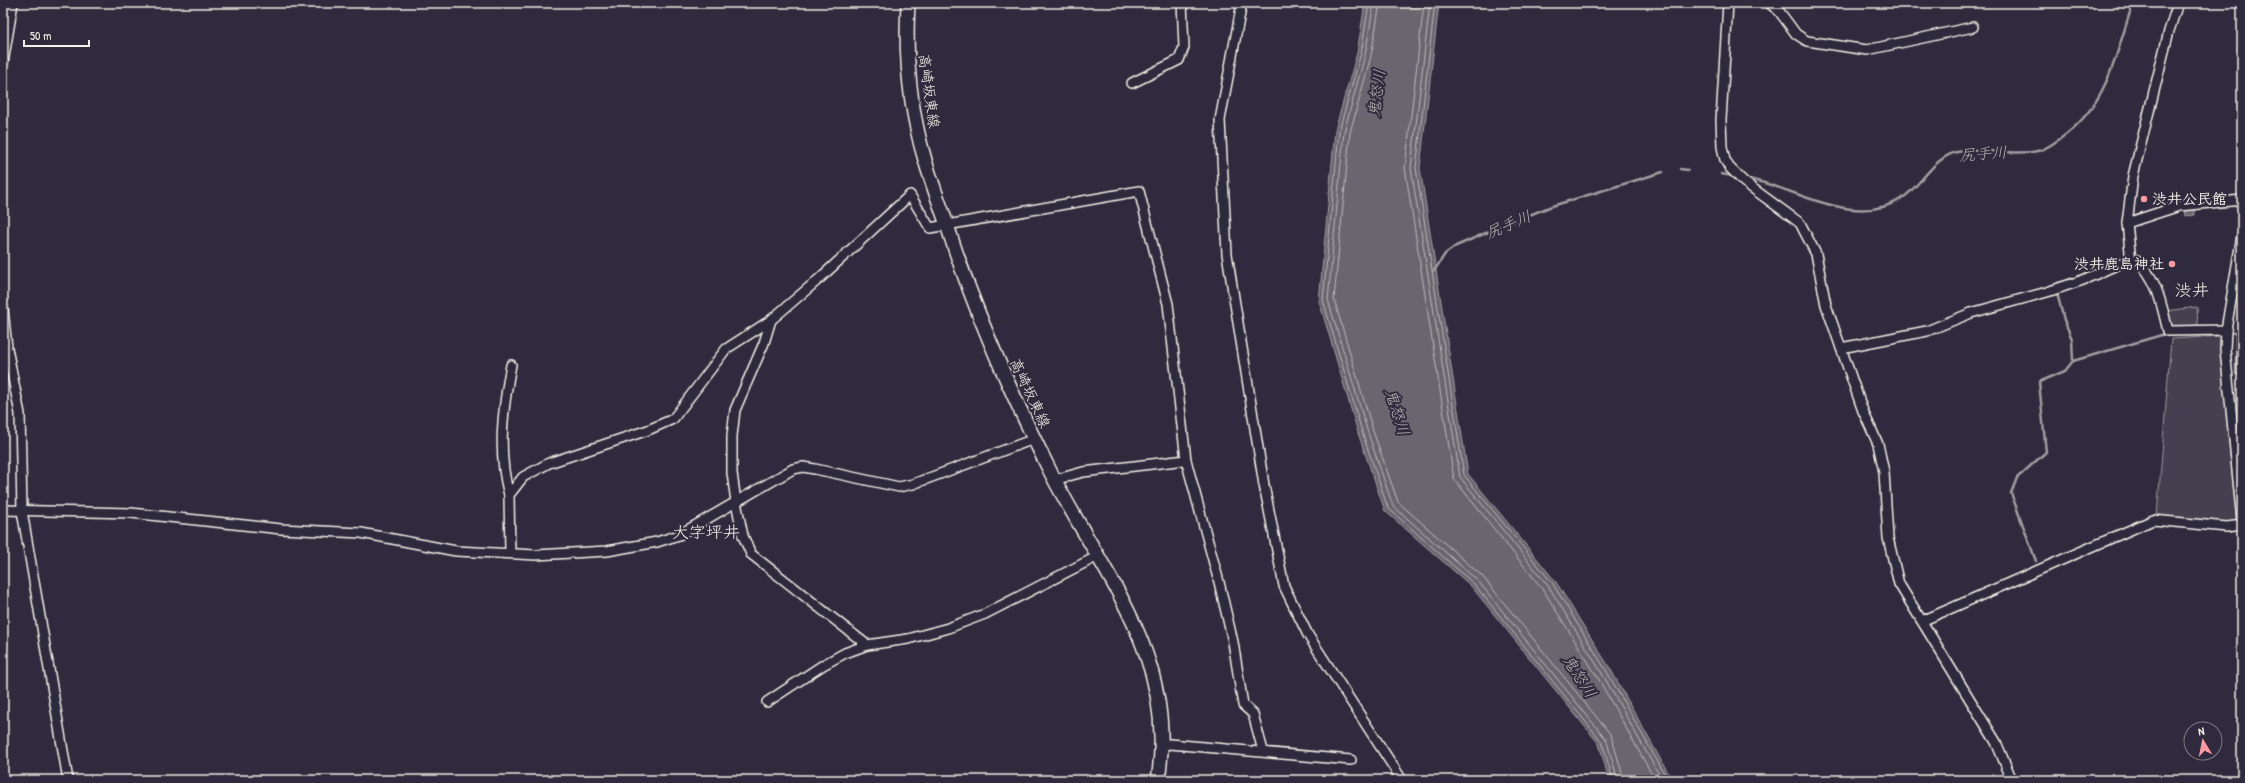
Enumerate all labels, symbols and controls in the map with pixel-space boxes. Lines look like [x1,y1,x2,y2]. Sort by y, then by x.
scale bar [24,22,89,48]
text: 50 m [30,27,51,44]
street label: 高崎坂東線 [914,52,945,130]
water label: 鬼怒川 [1362,68,1390,118]
water label: 尻手川 [1958,140,2008,166]
place label: 渋井公民館 [2152,188,2227,209]
marker: 渋井公民館 [2139,194,2149,204]
water label: 尻手川 [1482,204,1534,244]
place label: 渋井鹿島神社 [2074,253,2164,274]
marker: 渋井鹿島神社 [2167,259,2177,269]
district label: 渋井 [2175,278,2209,301]
street label: 高崎坂東線 [1005,354,1056,431]
water label: 鬼怒川 [1380,386,1416,438]
district label: 大字坪井 [672,520,740,543]
water label: 鬼怒川 [1558,650,1602,702]
north arrow [2183,721,2223,761]
text: N [2197,724,2206,739]

